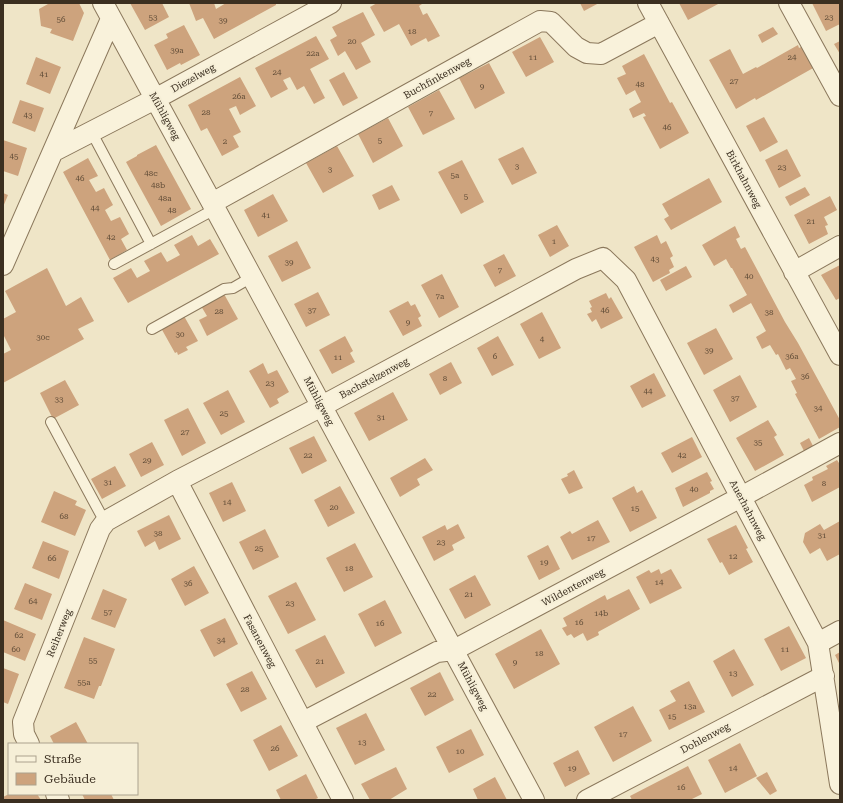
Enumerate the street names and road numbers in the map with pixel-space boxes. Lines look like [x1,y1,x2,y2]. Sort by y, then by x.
street label: Buchfinkenweg [402,55,473,101]
street label: Diezelweg [169,61,217,95]
street label: Mühligweg [147,90,183,142]
street label: Birkhahnweg [724,148,764,210]
street label: Bachstelzenweg [338,355,411,401]
street label: Mühligweg [302,375,337,427]
street label: Auerhahnweg [728,478,769,542]
street label: Wildentenweg [540,566,607,608]
street label: Reiherweg [44,607,74,659]
street label: Fasanenweg [241,613,279,670]
street label: Mühligweg [456,660,491,712]
street label: Dohlenweg [678,720,732,756]

